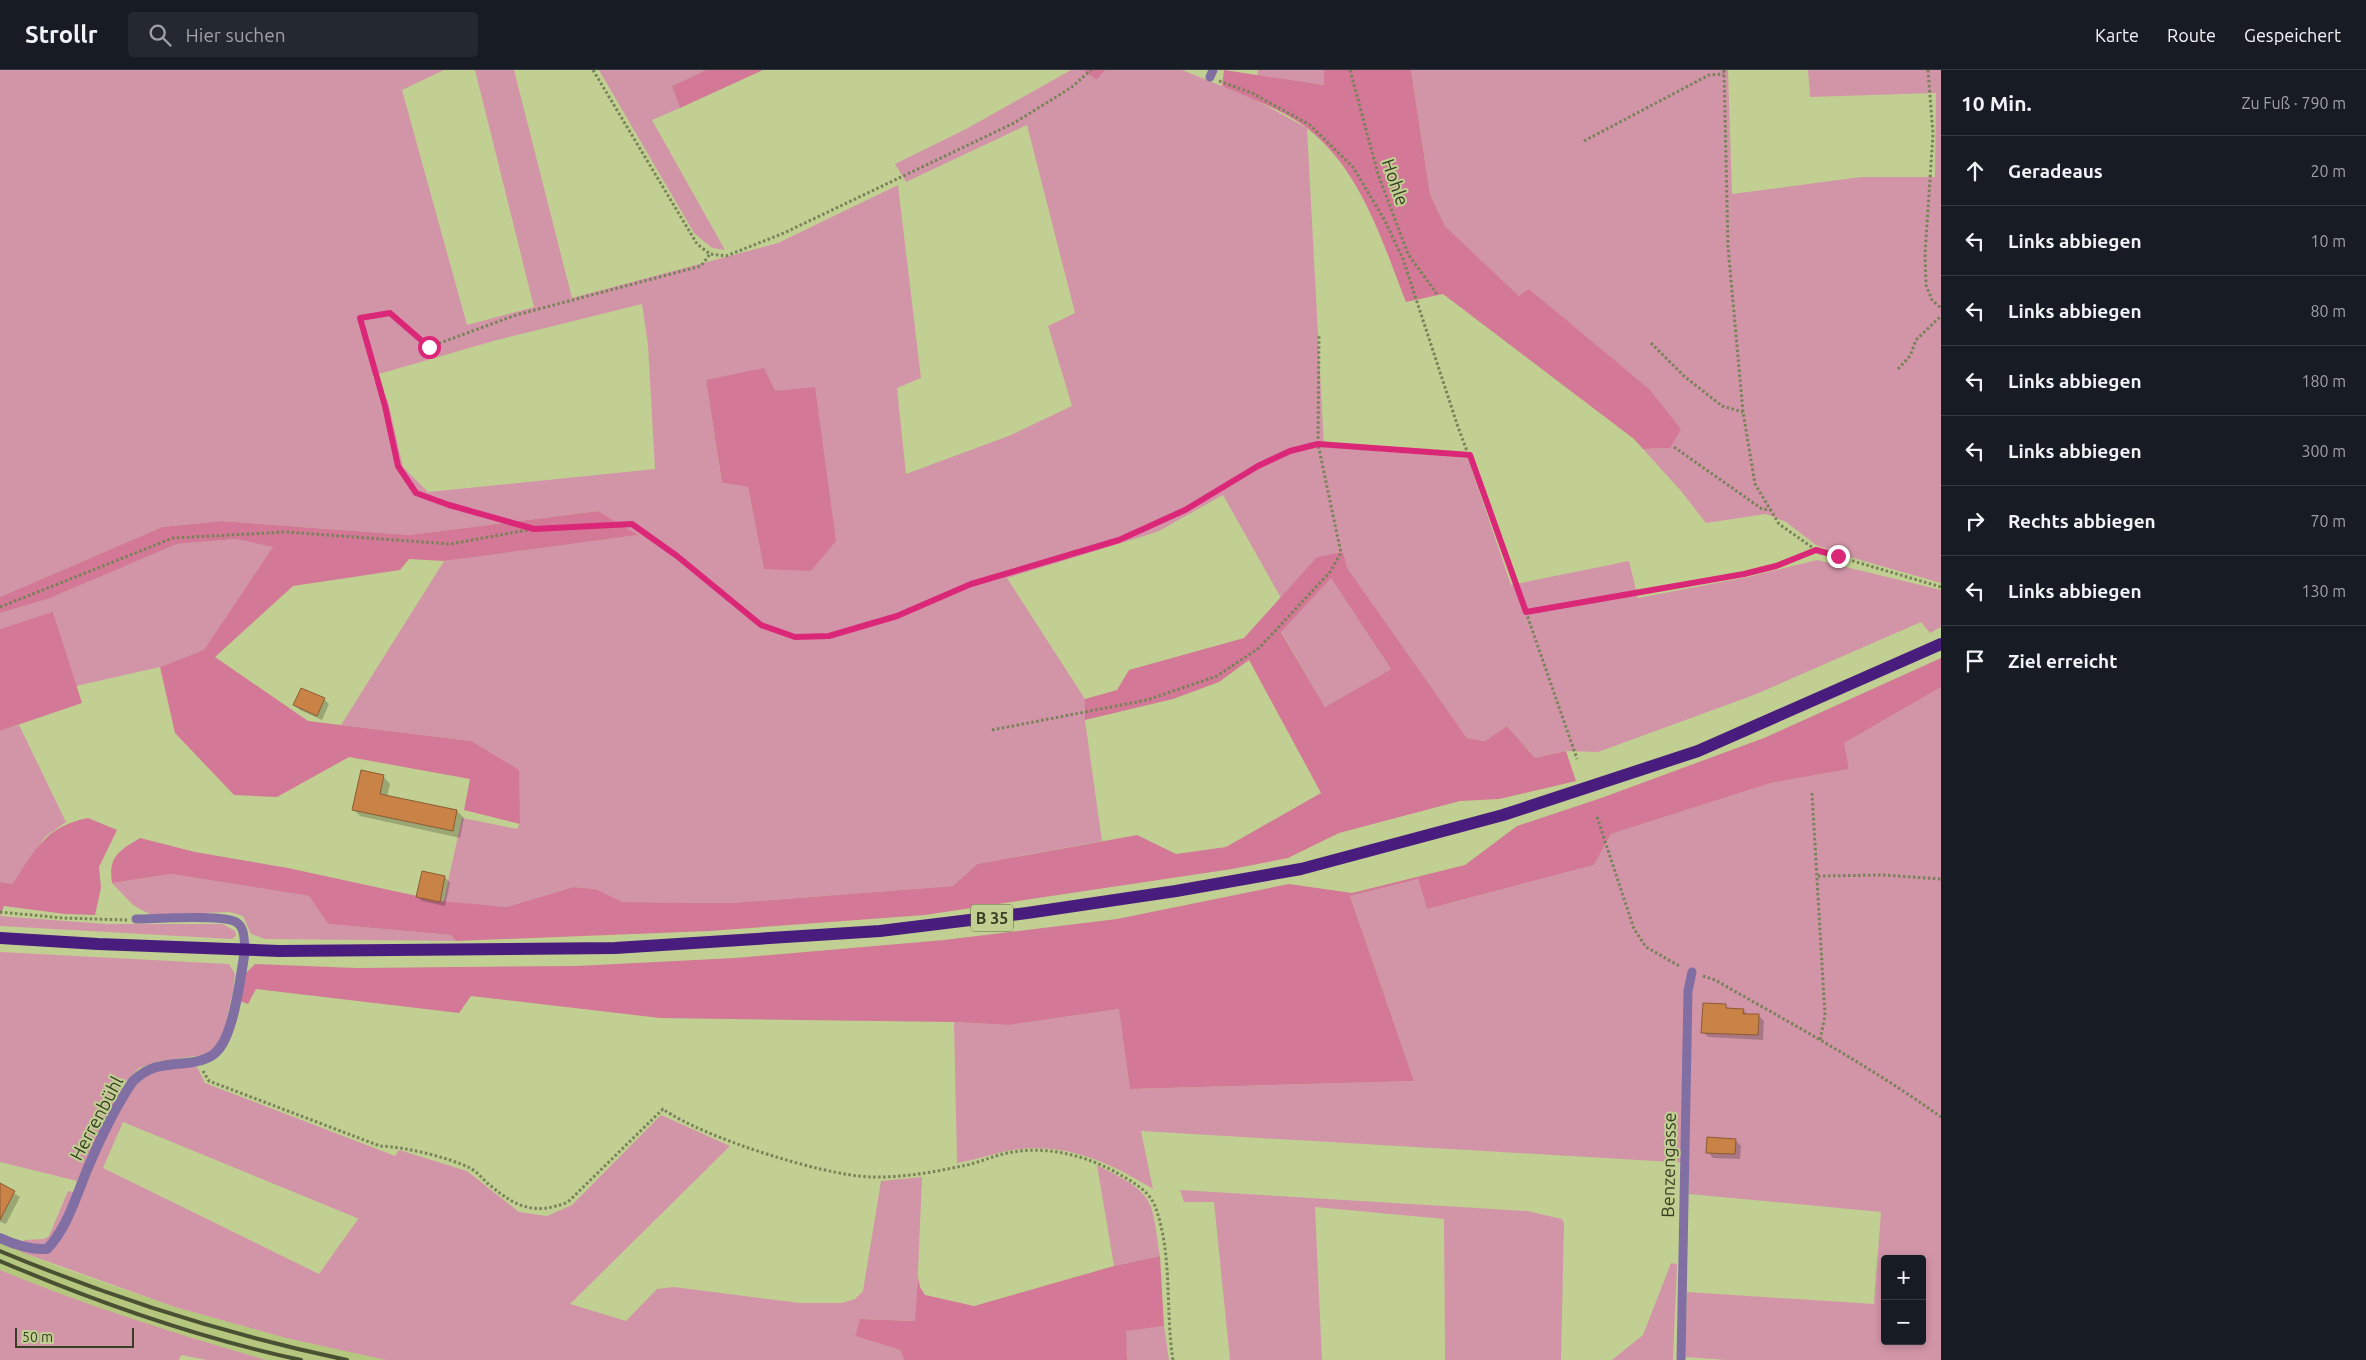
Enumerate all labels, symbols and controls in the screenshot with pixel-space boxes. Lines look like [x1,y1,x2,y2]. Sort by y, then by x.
search box [128,12,478,57]
text: Strollr [25,21,98,48]
icon: search [146,21,174,49]
text: Hier suchen [186,24,286,46]
text: Karte [2095,25,2139,45]
text: Route [2167,25,2216,45]
text: Gespeichert [2244,25,2341,45]
text: 10 Min. [1961,91,2032,115]
text: Zu Fuß · 790 m [2241,94,2346,112]
street label: Hohle [1379,156,1413,208]
icon: ahead [1961,157,1989,185]
text: Geradeaus [2008,160,2103,182]
text: 20 m [2310,162,2346,180]
icon: left [1961,227,1989,255]
text: Links abbiegen [2008,230,2142,252]
text: 10 m [2310,232,2346,250]
icon: left [1961,297,1989,325]
text: Links abbiegen [2008,300,2142,322]
text: 80 m [2310,302,2346,320]
route start [418,336,441,359]
icon: left [1961,367,1989,395]
text: Links abbiegen [2008,370,2142,392]
text: 180 m [2301,372,2346,390]
icon: left [1961,437,1989,465]
text: Links abbiegen [2008,440,2142,462]
text: 300 m [2301,442,2346,460]
icon: right [1961,507,1989,535]
text: Rechts abbiegen [2008,510,2156,532]
text: 70 m [2310,512,2346,530]
route end [1827,545,1850,568]
icon: left [1961,577,1989,605]
text: Links abbiegen [2008,580,2142,602]
text: 130 m [2301,582,2346,600]
icon: arrive [1961,647,1989,675]
text: Ziel erreicht [2008,650,2117,672]
road number: B 35 [971,904,1013,931]
street label: Herrenbühl [66,1072,127,1163]
street label: Benzengasse [1657,1112,1679,1218]
map controls [1881,1255,1926,1345]
button: + [1881,1255,1926,1300]
button: − [1881,1300,1926,1345]
scale bar [15,1325,134,1348]
text: 50 m [22,1329,53,1345]

